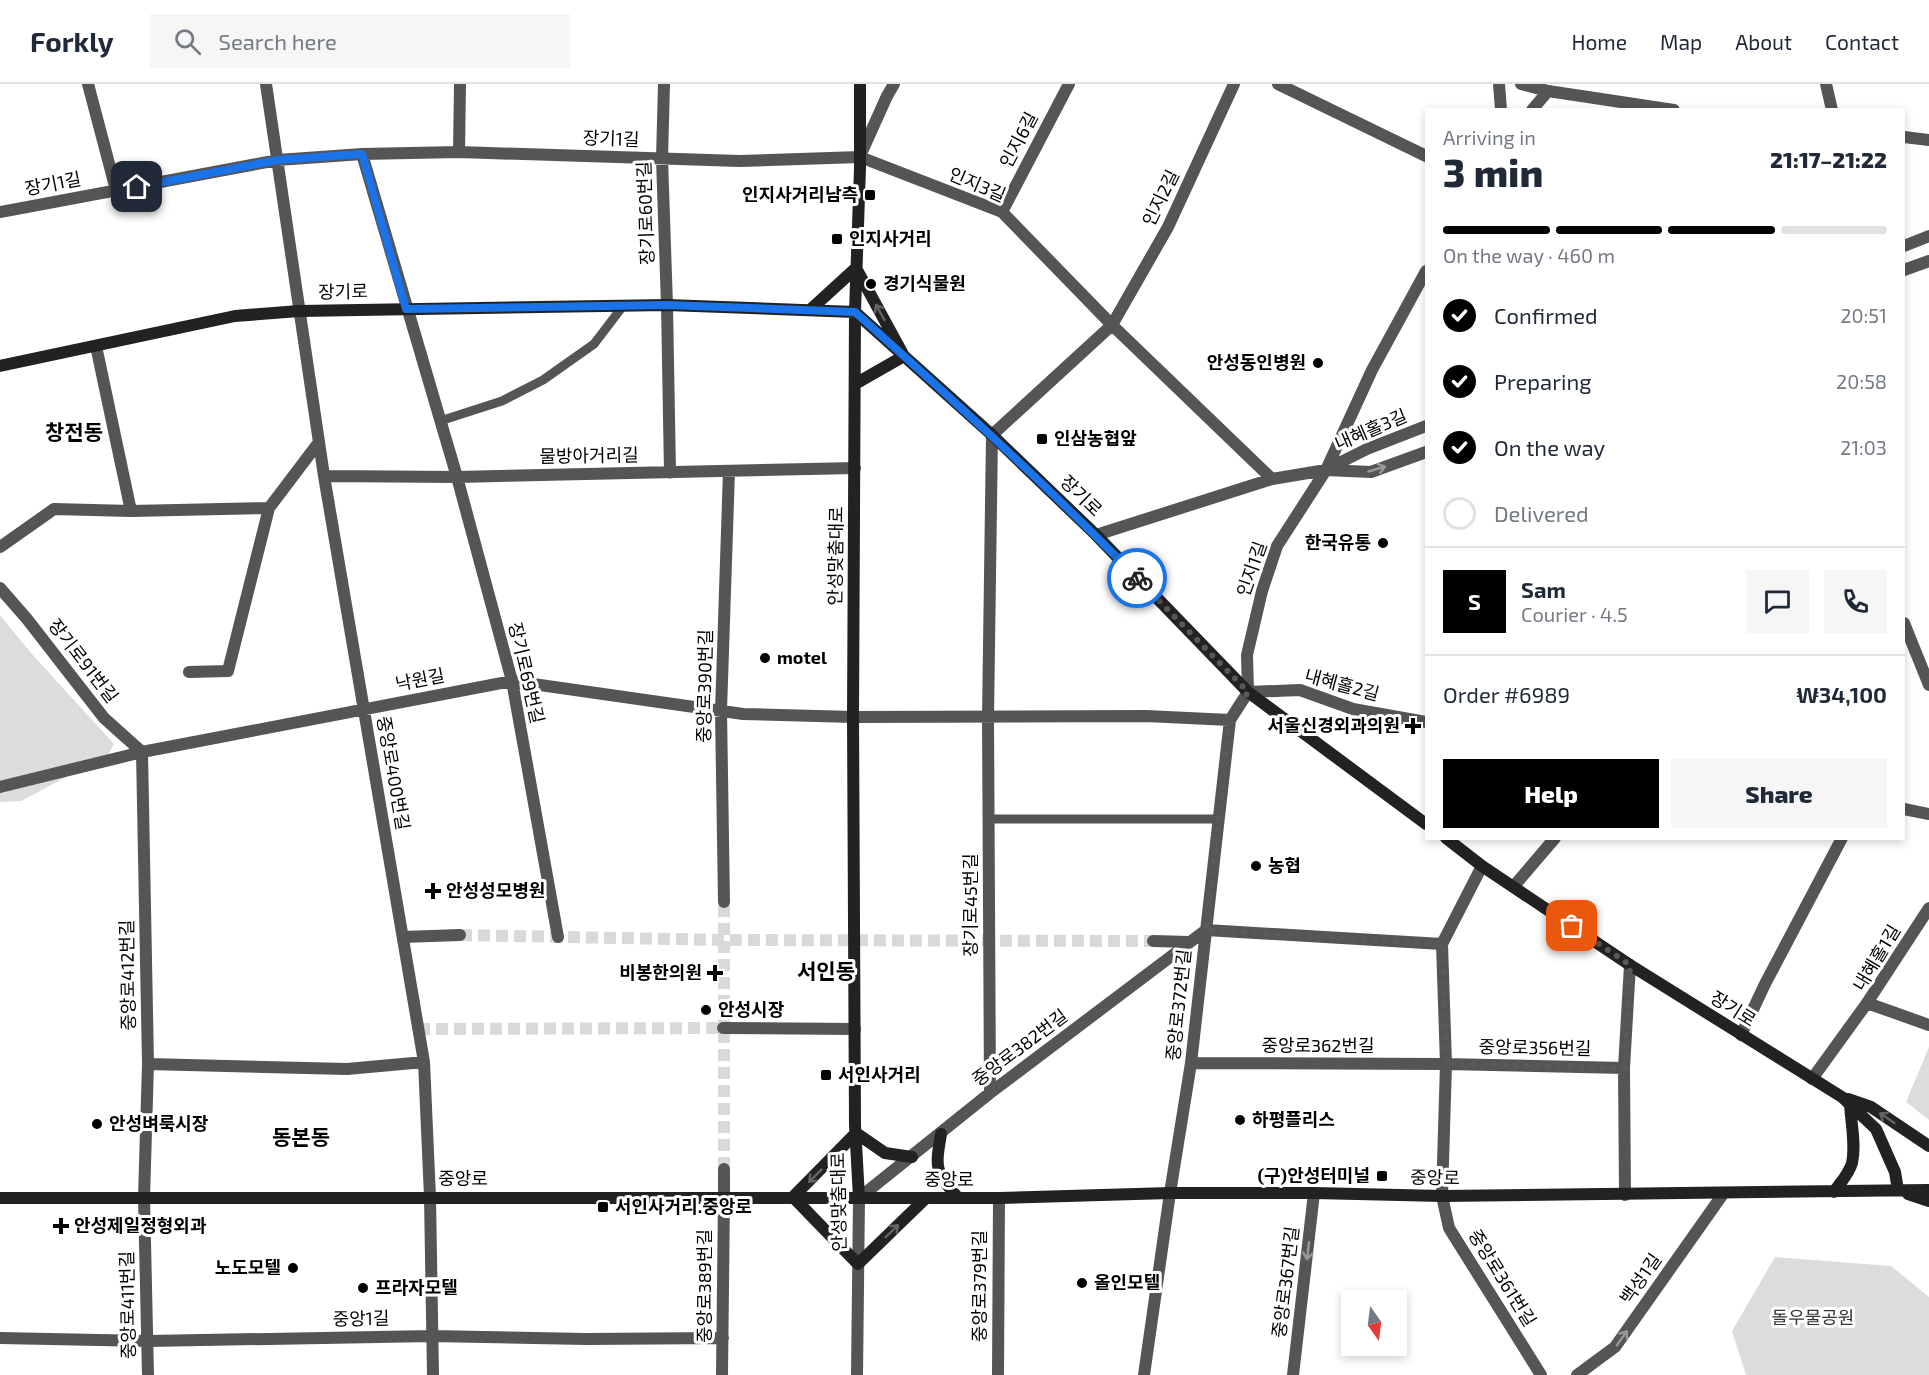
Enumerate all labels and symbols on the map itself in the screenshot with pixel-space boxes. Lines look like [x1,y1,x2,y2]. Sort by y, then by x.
street label: 인지6길 [994,108,1042,171]
street label: 장기1길 [582,126,640,150]
pin [111,161,162,212]
street label: 장기로60번길 [632,161,658,265]
street label: 인지3길 [946,162,1009,206]
street label: 인지2길 [1137,166,1183,229]
street label: 장기1길 [23,167,83,199]
place label: 인지사거리남측 [742,183,858,205]
marker: 인지사거리남측 [863,188,877,202]
place label: 인지사거리 [849,227,932,249]
marker: 인지사거리 [830,232,844,246]
place label: 경기식물원 [883,272,966,294]
marker: 경기식물원 [864,277,878,291]
street label: 장기로 [318,280,368,302]
one-way arrow [874,304,886,321]
place label: 안성동인병원 [1207,351,1306,373]
marker: 안성동인병원 [1311,356,1325,370]
street label: 내혜홀3길 [1331,404,1410,454]
district label: 창전동 [45,419,103,444]
place label: 인삼농협앞 [1054,427,1137,449]
marker: 인삼농협앞 [1035,432,1049,446]
street label: 물방아거리길 [539,443,639,467]
one-way arrow [1367,463,1386,474]
street label: 장기로 [1056,470,1107,520]
street label: 안성맞춤대로 [823,506,847,606]
place label: 한국유통 [1305,531,1371,553]
marker: 한국유통 [1376,536,1390,550]
street label: 인지1길 [1231,538,1271,599]
courier [1107,548,1167,608]
street label: 장기로91번길 [44,614,123,707]
street label: 장기로69번길 [505,620,549,726]
street label: 중앙로390번길 [692,629,716,743]
place label: motel [777,646,827,668]
marker: motel [758,651,772,665]
street label: 낙원길 [393,663,446,695]
street label: 내혜홀2길 [1303,664,1382,705]
street label: 중앙로400번길 [373,714,415,832]
place label: 서울신경외과의원 [1268,714,1400,736]
marker: 서울신경외과의원 [1404,717,1422,735]
street label: 장기로45번길 [959,853,981,957]
place label: 농협 [1268,854,1301,876]
marker: 농협 [1249,859,1263,873]
place label: 안성성모병원 [446,879,545,901]
marker: 안성성모병원 [424,882,442,900]
pin [1546,900,1597,951]
street label: 중앙로412번길 [115,919,139,1031]
street label: 내혜홀1길 [1848,920,1904,995]
street label: 중앙로372번길 [1161,948,1195,1062]
district label: 서인동 [797,958,855,983]
place label: 비봉한의원 [619,961,702,983]
marker: 비봉한의원 [706,964,724,982]
street label: 장기로 [1707,986,1760,1031]
place label: 안성시장 [718,998,785,1020]
marker: 안성시장 [699,1003,713,1017]
street label: 중앙로382번길 [967,1004,1071,1090]
street label: 중앙로362번길 [1261,1034,1375,1056]
street label: 중앙로356번길 [1478,1035,1592,1059]
place label: 서인사거리 [838,1063,921,1085]
marker: 서인사거리 [819,1068,833,1082]
place label: 하평플리스 [1252,1108,1335,1130]
one-way arrow [1879,1111,1896,1124]
place label: 안성벼룩시장 [109,1112,209,1134]
marker: 하평플리스 [1233,1113,1247,1127]
marker: 안성벼룩시장 [90,1117,104,1131]
district label: 동본동 [272,1124,330,1149]
street label: 안성맞춤대로 [826,1152,850,1252]
place label: (구)안성터미널 [1257,1164,1370,1186]
street label: 중앙로 [1410,1166,1460,1188]
street label: 중앙로 [438,1167,488,1189]
one-way arrow [808,1168,823,1183]
street label: 중앙로 [924,1168,974,1190]
marker: (구)안성터미널 [1375,1169,1389,1183]
place label: 서인사거리.중앙로 [615,1195,752,1217]
marker: 서인사거리.중앙로 [596,1200,610,1214]
place label: 안성제일정형외과 [74,1214,207,1236]
marker: 안성제일정형외과 [52,1217,70,1235]
one-way arrow [884,1223,899,1238]
street label: 중앙로367번길 [1267,1225,1303,1339]
street label: 중앙로361번길 [1464,1225,1541,1330]
street label: 중앙로389번길 [693,1229,715,1343]
street label: 중앙로379번길 [968,1230,990,1342]
one-way arrow [1302,1241,1313,1260]
street label: 백성1길 [1615,1249,1665,1308]
street label: 중앙로411번길 [115,1251,139,1359]
place label: 노도모텔 [215,1256,281,1278]
marker: 노도모텔 [286,1261,300,1275]
place label: 올인모텔 [1094,1271,1160,1293]
place label: 프라자모텔 [375,1276,458,1298]
marker: 올인모텔 [1075,1276,1089,1290]
marker: 프라자모텔 [356,1281,370,1295]
north arrow [1341,1290,1407,1356]
park label: 돌우물공원 [1772,1306,1854,1328]
street label: 중앙1길 [332,1307,390,1329]
one-way arrow [1616,1330,1628,1347]

